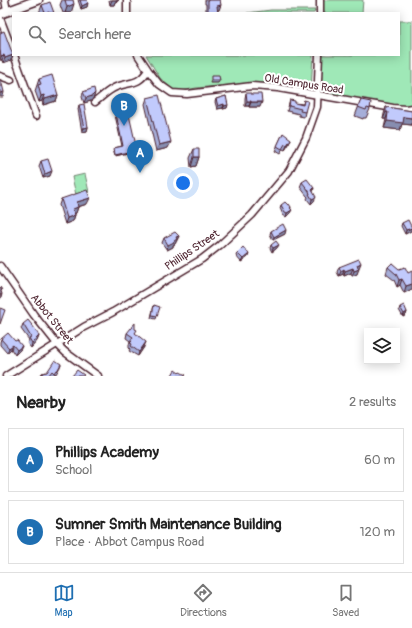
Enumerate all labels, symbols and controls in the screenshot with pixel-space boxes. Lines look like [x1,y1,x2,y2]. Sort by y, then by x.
search box [12,12,400,56]
icon: search [26,23,48,45]
text: Search here [58,25,131,44]
street label: Old Campus Road [264,71,344,97]
pin: B [111,93,137,126]
pin: A [127,140,153,173]
your location [173,173,193,193]
street label: Phillips Street [162,227,222,273]
street label: Abbot Street [28,291,76,347]
map controls [364,328,400,364]
button: layers [364,328,400,364]
text: Nearby [16,392,65,413]
text: 2 results [349,394,396,410]
text: Phillips Academy [55,443,159,462]
text: A [26,452,34,468]
text: 60 m [364,452,395,468]
text: School [55,462,92,478]
text: Sumner Smith Maintenance Building [55,515,281,534]
text: B [26,524,34,540]
text: 120 m [359,524,395,540]
text: Place · Abbot Campus Road [55,534,204,550]
tab: Map [53,582,75,619]
tab: Directions [180,582,227,619]
tab: Saved [332,582,359,619]

